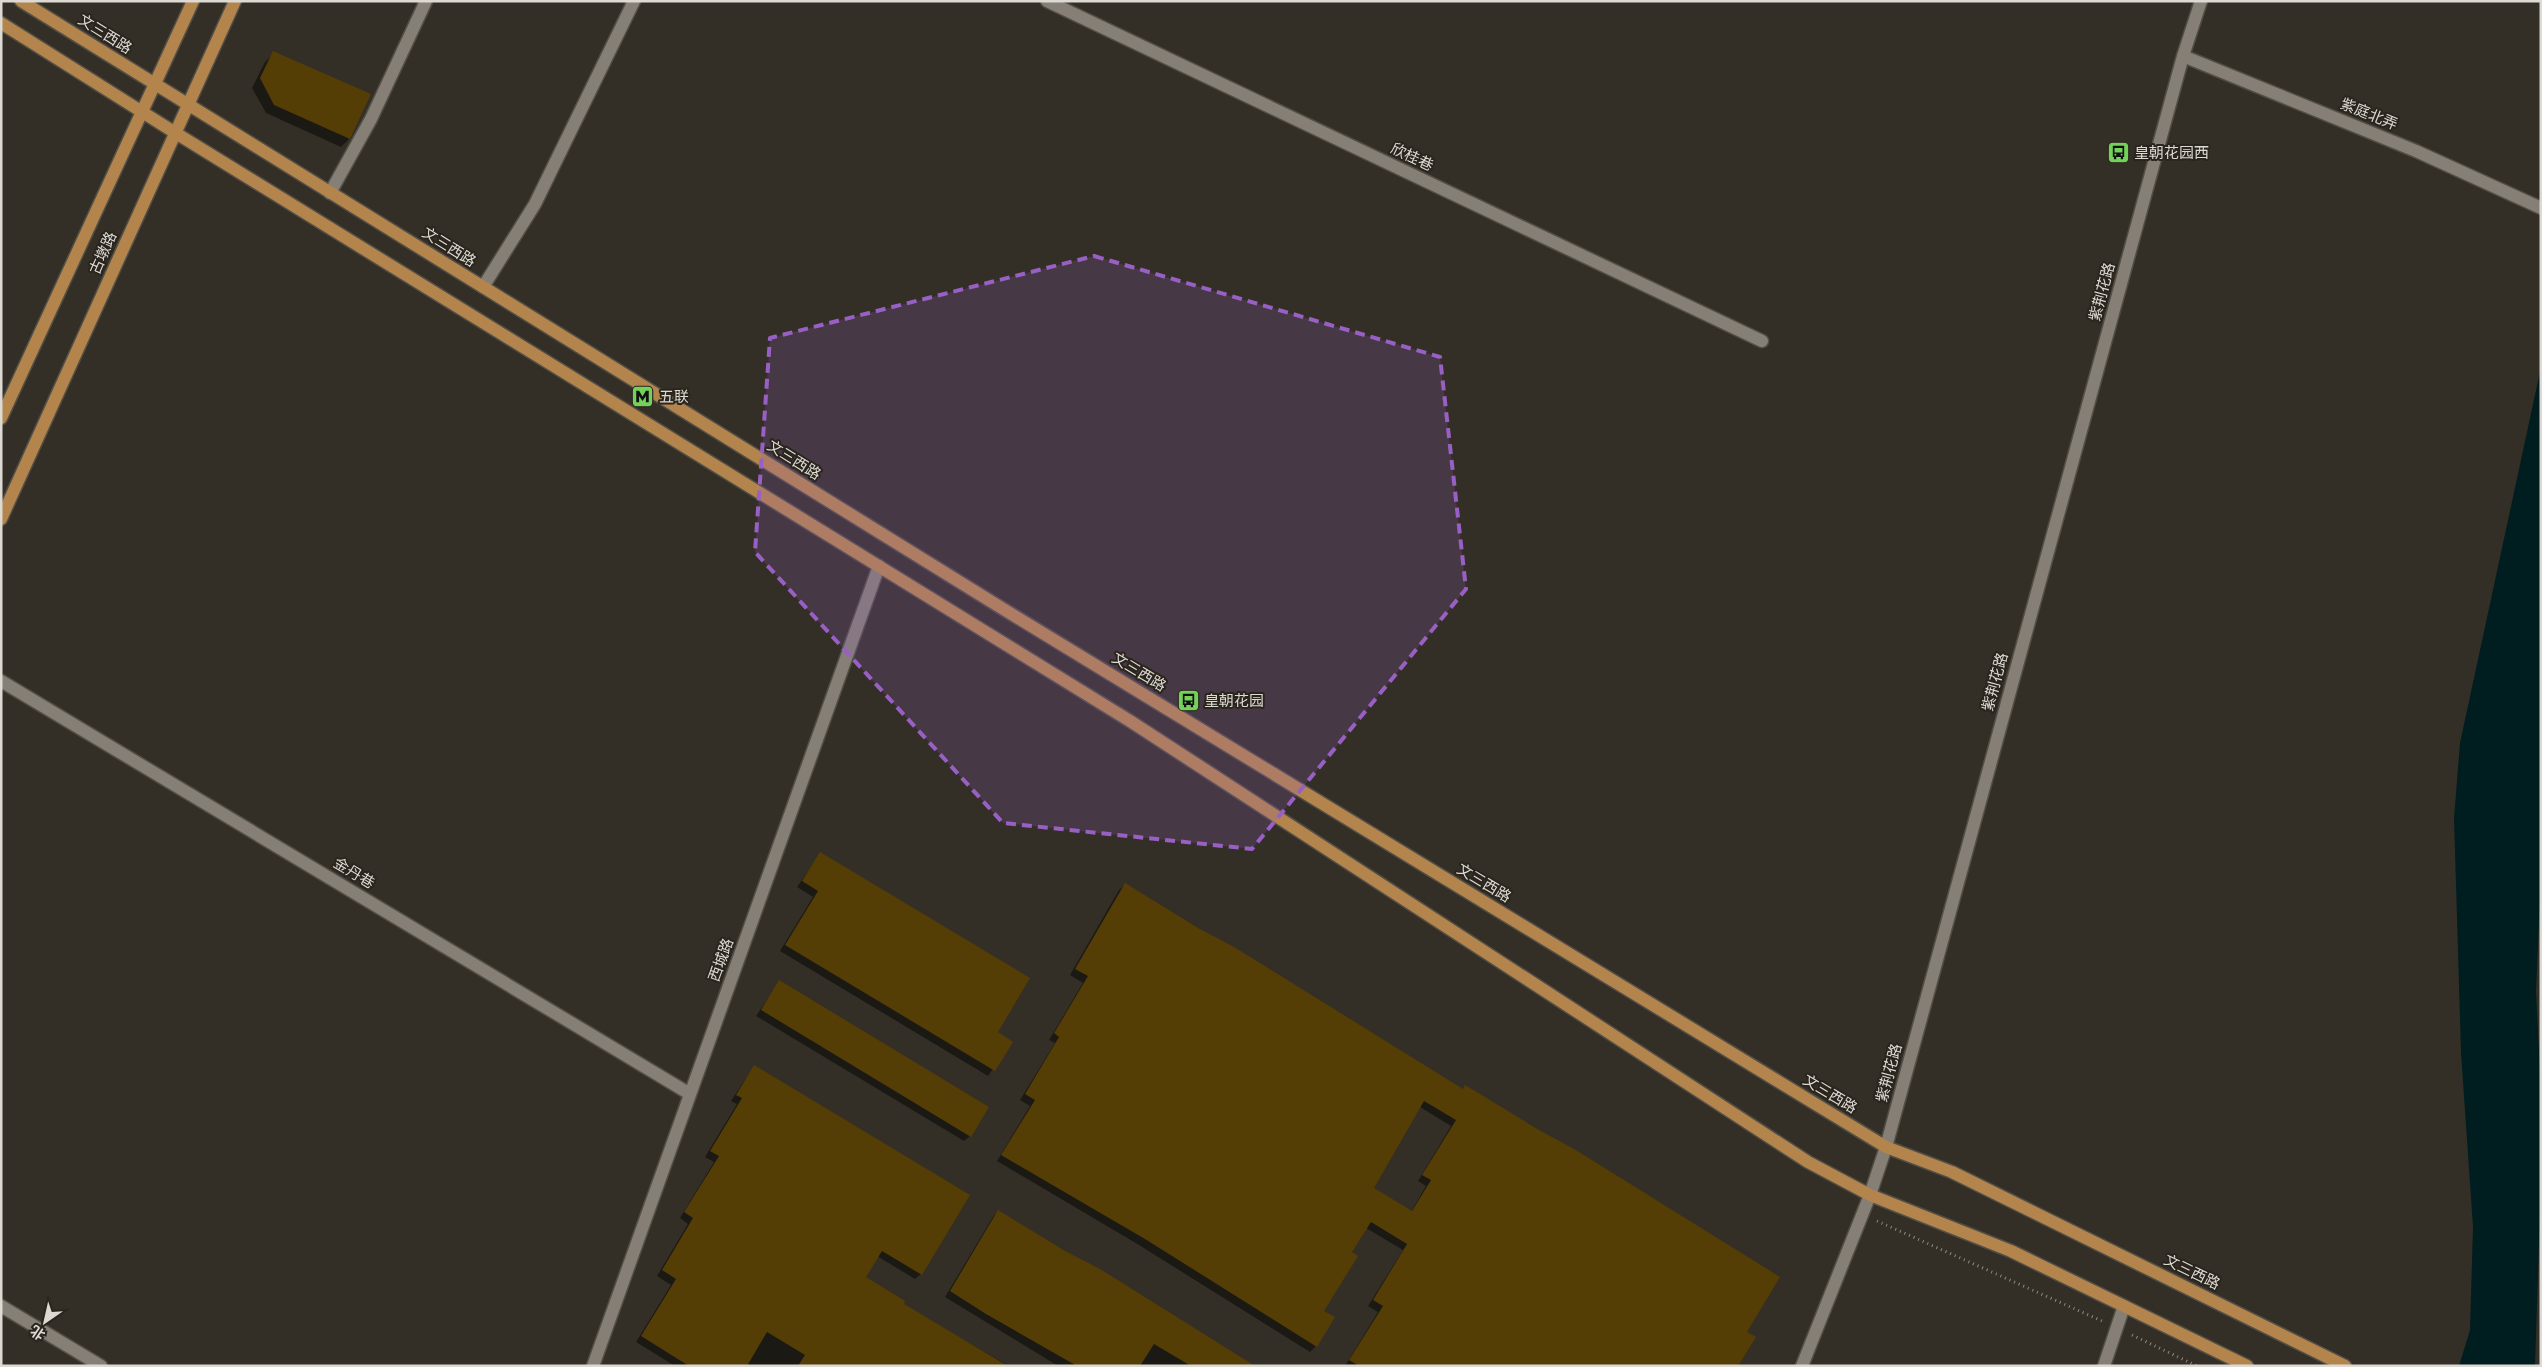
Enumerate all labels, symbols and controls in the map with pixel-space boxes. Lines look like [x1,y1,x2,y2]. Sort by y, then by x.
street label: 文三西路 [75,10,135,57]
street label: 紫庭北弄 [2338,94,2400,133]
street label: 欣桂巷 [1388,139,1436,174]
bus stop icon: 皇朝花园西 [2106,141,2130,165]
place label: 皇朝花园西 [2134,144,2209,161]
street label: 文三西路 [419,223,479,270]
street label: 古墩路 [86,229,119,277]
street label: 紫荆花路 [2086,261,2117,323]
metro station icon: 五联 [631,385,655,409]
place label: 五联 [659,388,689,405]
street label: 文三西路 [764,436,824,483]
street label: 文三西路 [1109,649,1169,694]
street label: 紫荆花路 [1979,651,2010,713]
bus stop icon: 皇朝花园 [1176,689,1200,713]
place label: 皇朝花园 [1204,692,1264,709]
street label: 金丹巷 [331,854,378,891]
street label: 文三西路 [1454,860,1514,905]
street label: 西城路 [705,936,736,984]
street label: 紫荆花路 [1873,1042,1904,1104]
street label: 文三西路 [1800,1071,1860,1116]
street label: 文三西路 [2162,1251,2223,1292]
north arrow [20,1297,70,1347]
text: 北 [27,1322,48,1343]

